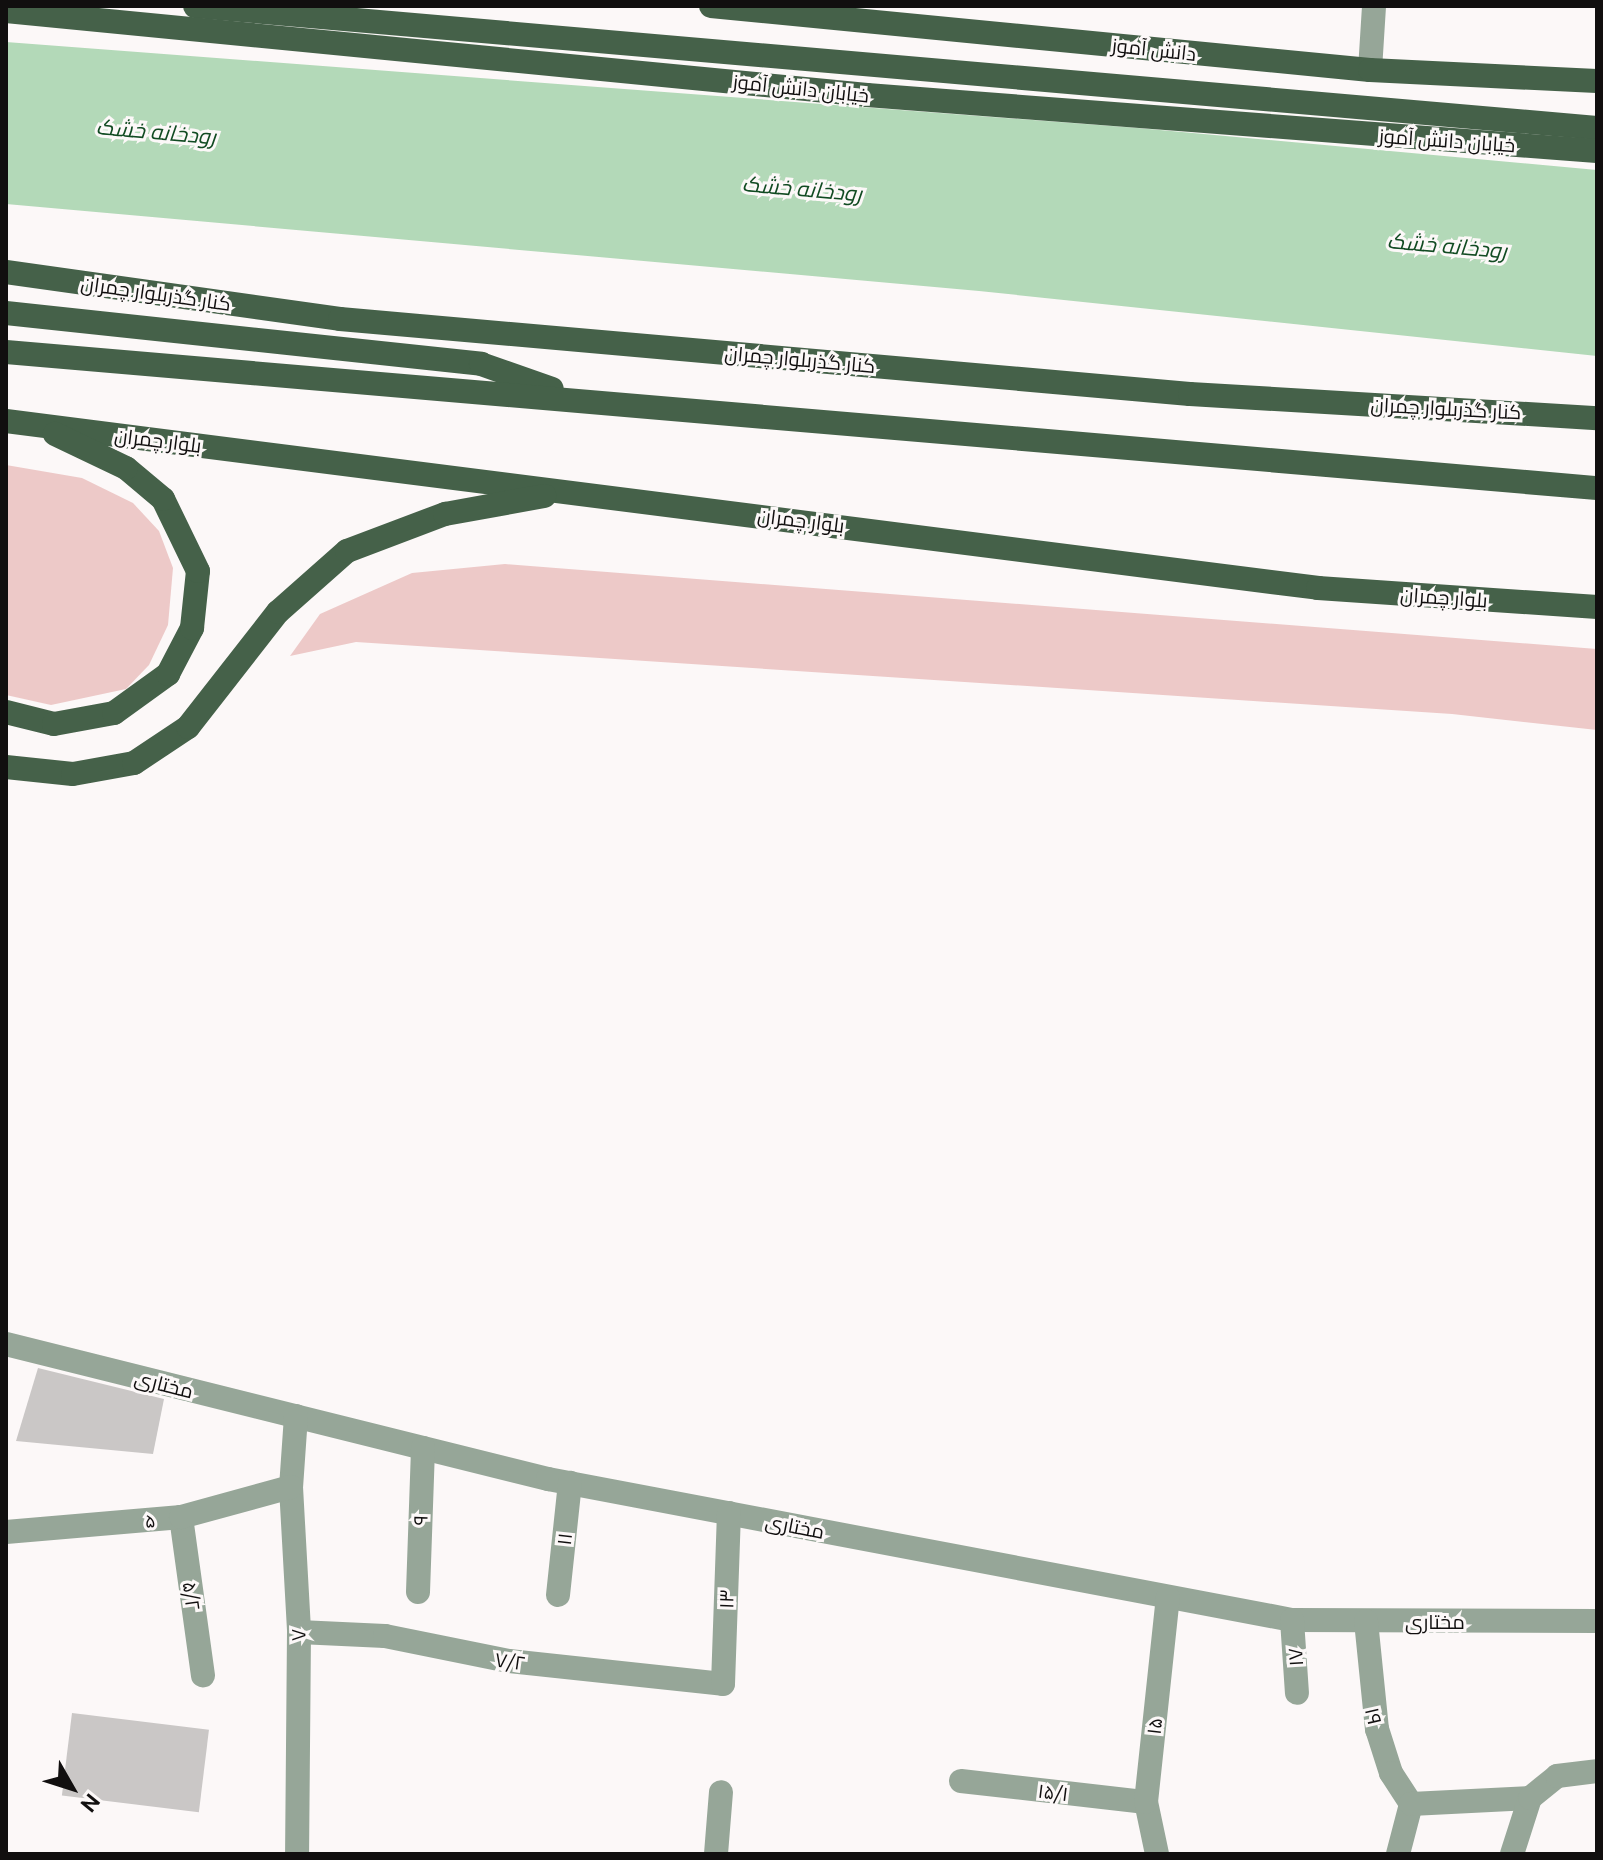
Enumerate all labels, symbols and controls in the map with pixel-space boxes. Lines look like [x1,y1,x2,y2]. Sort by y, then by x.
street label: دانش آموز [1111,33,1197,65]
street label: خیابان دانش آموز [732,69,870,107]
water label: رودخانه خشک [95,113,217,149]
street label: خیابان دانش آموز [1378,123,1516,157]
water label: رودخانه خشک [741,170,863,206]
water label: رودخانه خشک [1386,227,1508,263]
street label: کنار گذربلوار چمران [79,271,233,315]
street label: کنار گذربلوار چمران [724,340,876,378]
street label: کنار گذربلوار چمران [1370,392,1522,424]
street label: بلوار چمران [113,423,203,457]
street label: بلوار چمران [756,503,846,537]
street label: بلوار چمران [1399,582,1489,612]
street label: مختاری [132,1365,196,1403]
street label: ۵ [144,1508,156,1532]
street label: مختاری [763,1509,827,1543]
street label: ۹ [408,1514,432,1526]
street label: ۱۱ [551,1532,577,1546]
street label: ۵/۲ [178,1580,206,1612]
street label: ۱۳ [714,1589,738,1609]
street label: مختاری [1405,1609,1465,1633]
street label: ۷ [286,1629,310,1641]
street label: ۷/۲ [493,1647,527,1675]
street label: ۱۷ [1282,1647,1308,1667]
street label: ۱۹ [1360,1705,1388,1727]
street label: ۱۵ [1141,1716,1167,1736]
north arrow [32,1748,112,1828]
street label: ۱۵/۱ [1036,1778,1070,1806]
text: N [76,1789,106,1818]

